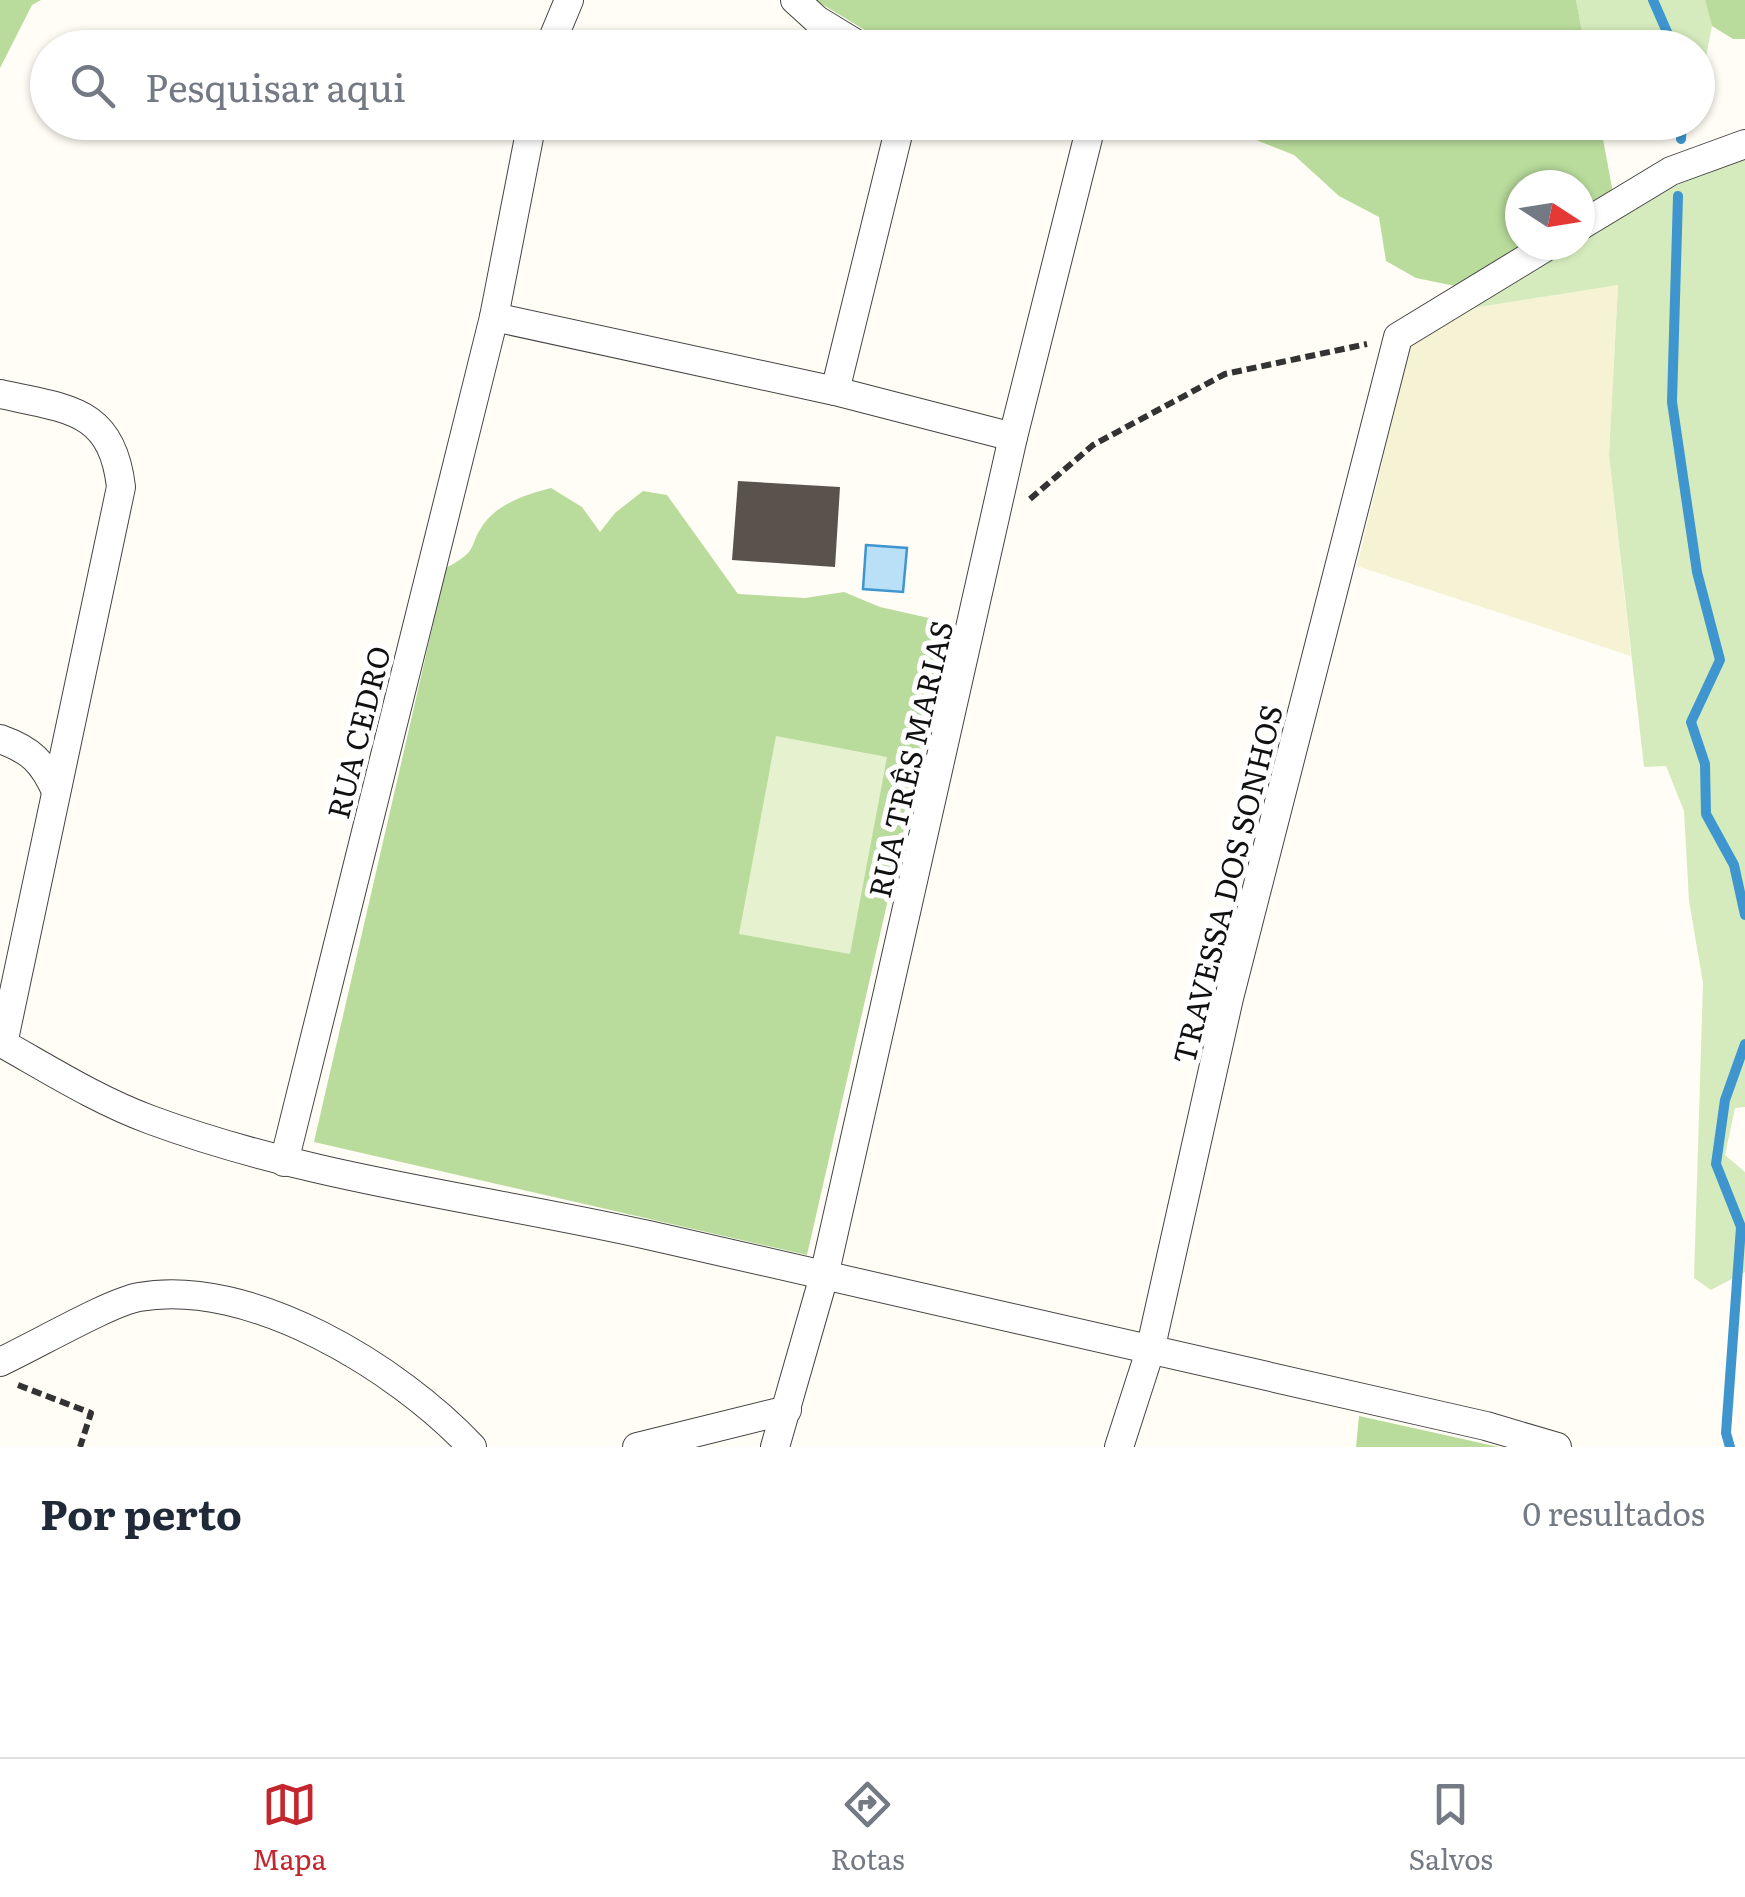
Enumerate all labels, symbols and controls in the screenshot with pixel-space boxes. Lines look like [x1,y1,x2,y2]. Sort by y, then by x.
search box [30,30,1715,140]
text: Pesquisar aqui [145,57,406,114]
icon: search [65,58,120,113]
north arrow [1505,170,1595,260]
street label: RUA TRÊS MARIAS [856,616,962,902]
street label: RUA CEDRO [314,641,400,823]
street label: TRAVESSA DOS SONHOS [1160,700,1292,1068]
text: Por perto [40,1481,242,1543]
text: 0 resultados [1523,1488,1705,1536]
tab: Mapa [252,1777,327,1879]
tab: Rotas [831,1777,905,1879]
tab: Salvos [1408,1777,1493,1879]

